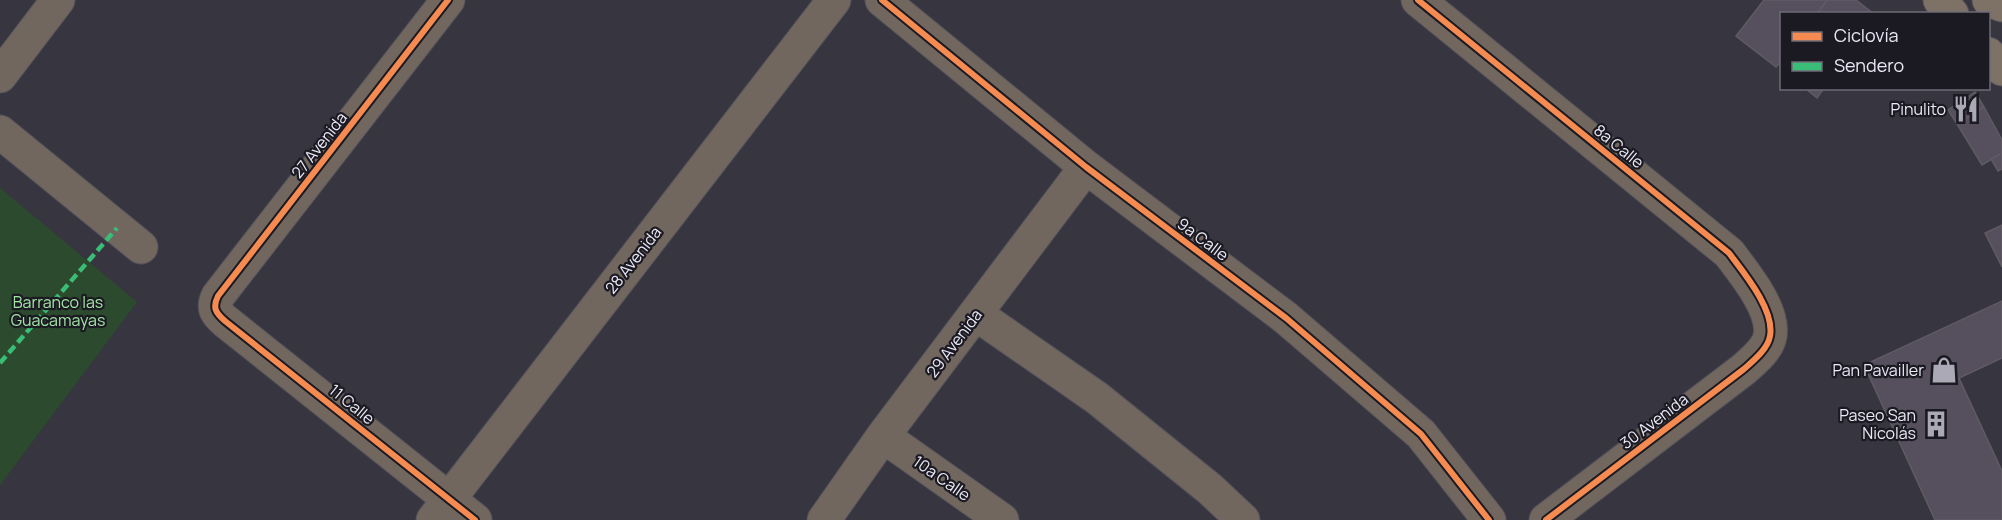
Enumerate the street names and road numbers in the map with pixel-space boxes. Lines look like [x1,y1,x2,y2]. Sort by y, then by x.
street label: 27 Avenida [286,107,352,183]
street label: 8a Calle [1589,119,1649,173]
street label: 9a Calle [1173,212,1233,266]
street label: 28 Avenida [600,222,666,298]
street label: 29 Avenida [921,304,987,382]
street label: 11 Calle [325,379,379,429]
street label: 30 Avenida [1615,388,1693,454]
street label: 10a Calle [909,450,975,506]

